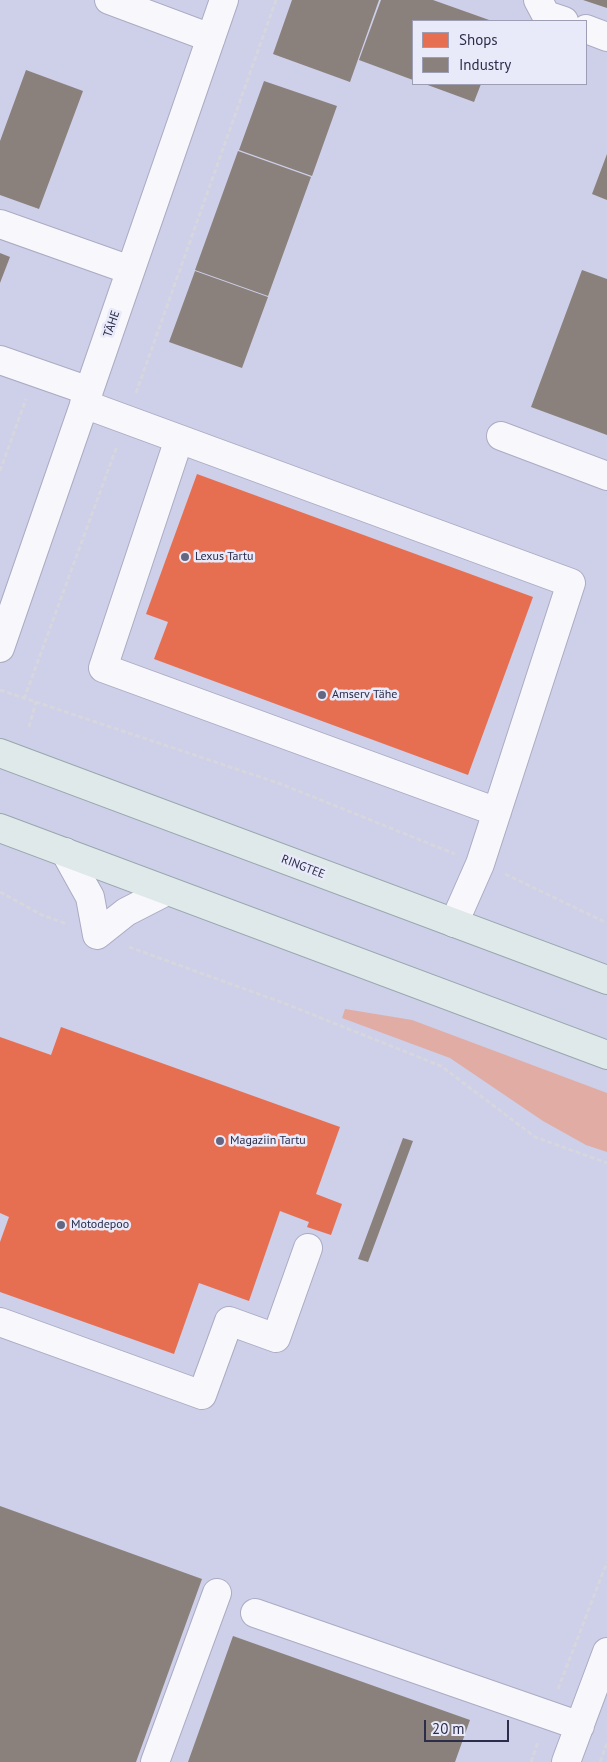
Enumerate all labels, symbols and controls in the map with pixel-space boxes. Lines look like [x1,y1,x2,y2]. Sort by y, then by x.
legend [412,20,587,85]
text: Shops [459,30,498,49]
text: Industry [459,55,511,74]
street label: TÄHE [101,309,123,339]
place label: Lexus Tartu [195,550,254,564]
marker: Lexus Tartu [179,551,191,563]
place label: Amserv Tähe [332,688,397,702]
marker: Amserv Tähe [316,689,328,701]
street label: RINGTEE [279,852,327,882]
place label: Magaziin Tartu [230,1134,306,1148]
marker: Magaziin Tartu [214,1135,226,1147]
place label: Motodepoo [71,1218,129,1232]
marker: Motodepoo [55,1219,67,1231]
scale bar [427,1710,512,1742]
text: 20 m [432,1719,465,1738]

